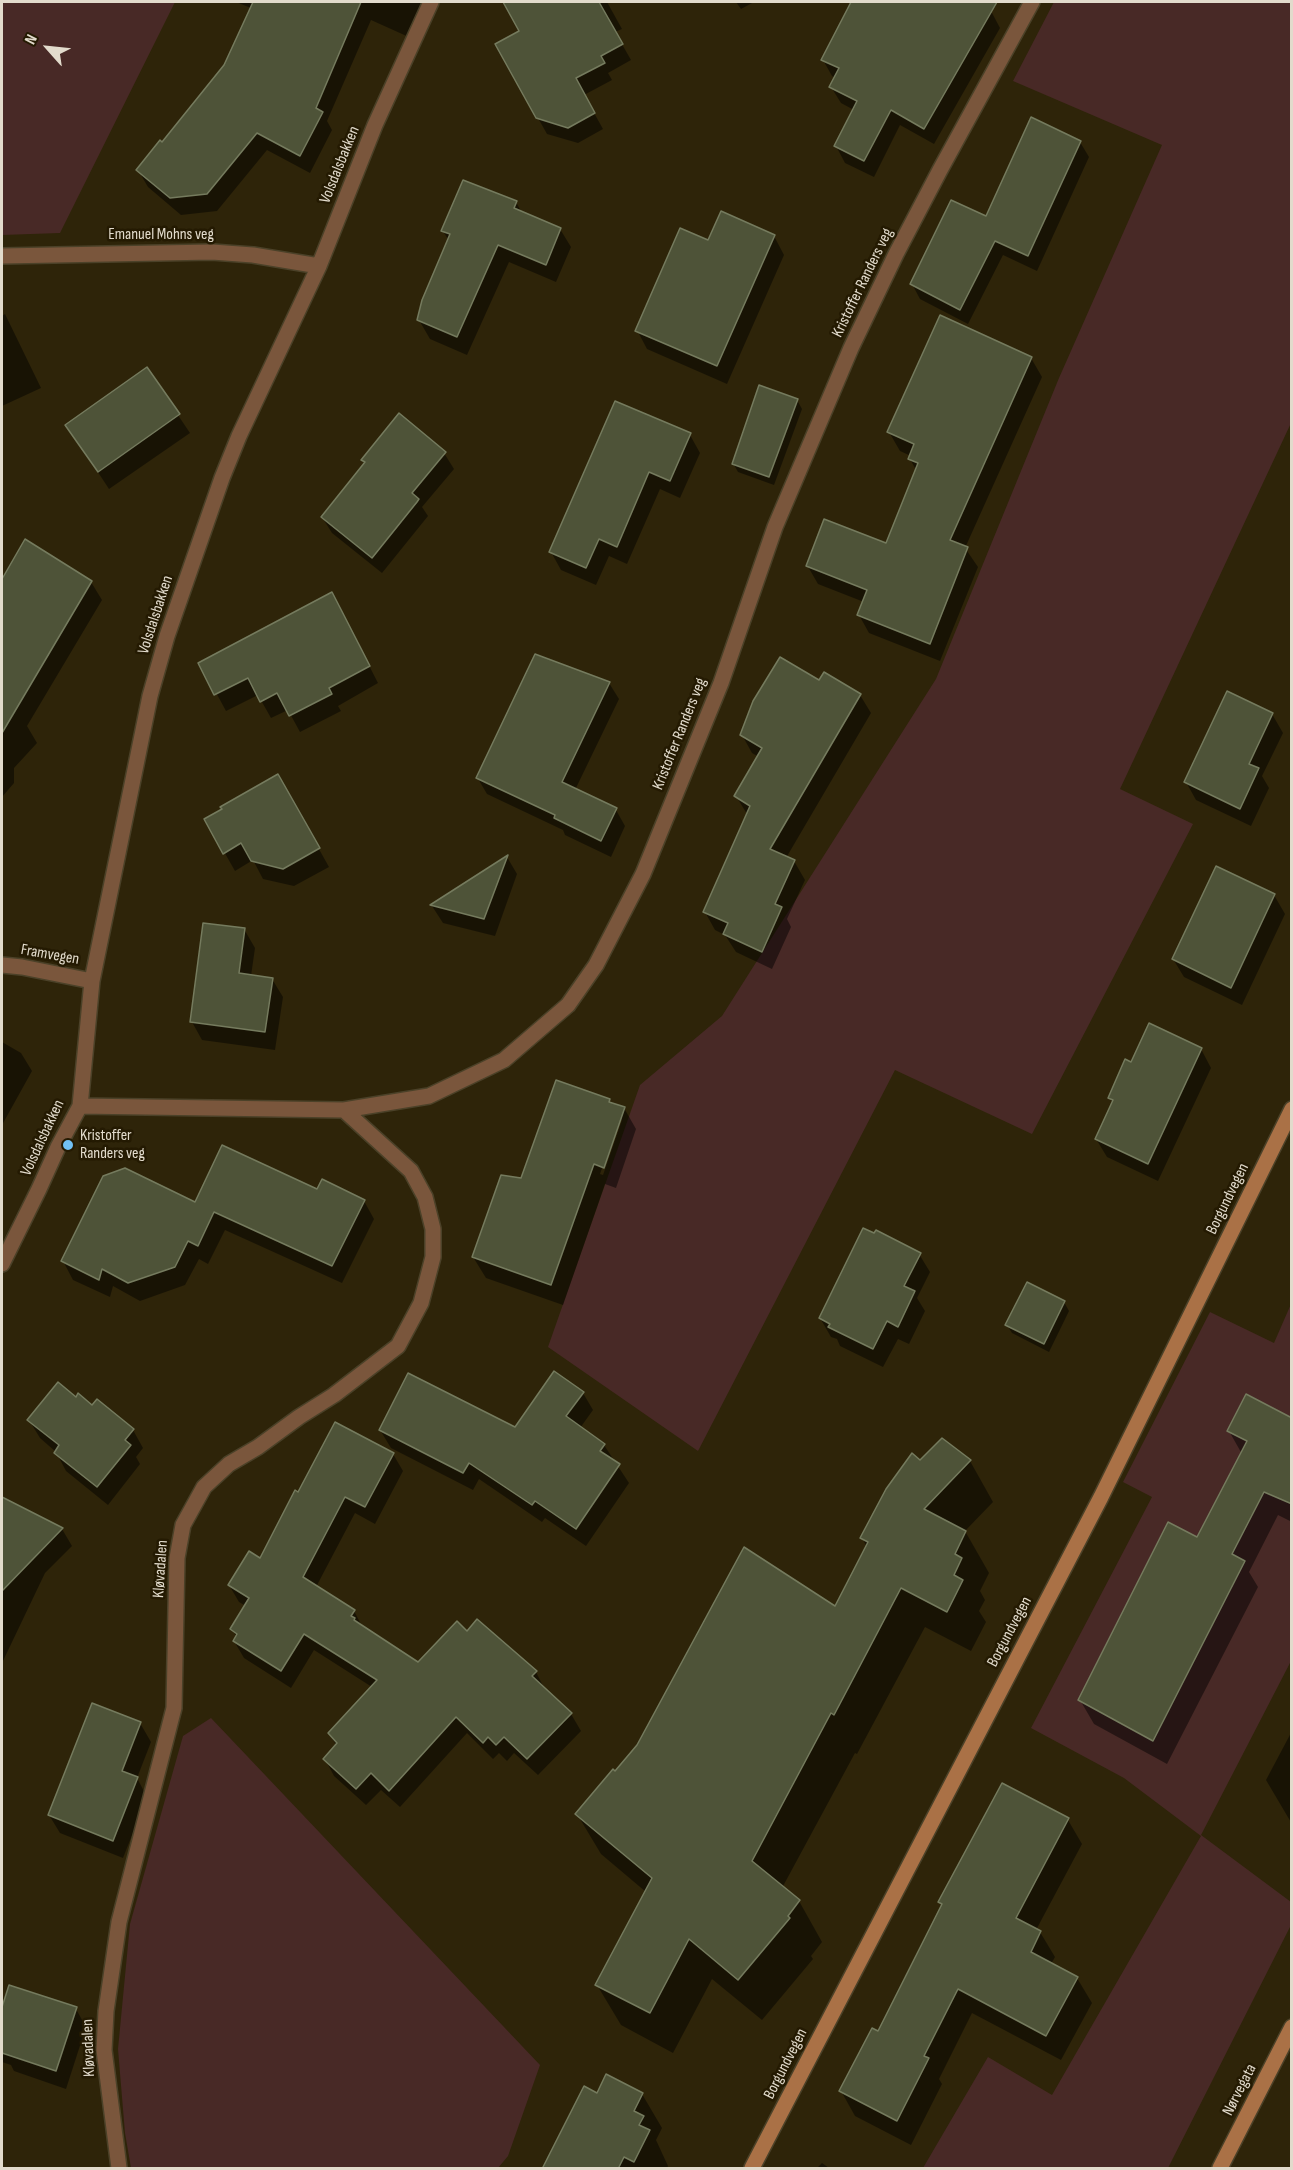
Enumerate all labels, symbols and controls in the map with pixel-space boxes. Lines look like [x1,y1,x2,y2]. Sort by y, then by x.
north arrow [18,18,78,78]
text: N [21,31,42,48]
street label: Volsdalsbakken [316,124,364,206]
street label: Emanuel Mohns veg [108,225,214,245]
street label: Kristoffer Randers veg [828,225,898,341]
street label: Volsdalsbakken [134,573,178,657]
street label: Kristoffer Randers veg [649,675,711,793]
street label: Framvegen [19,940,81,970]
street label: Volsdalsbakken [17,1097,69,1179]
place label: Kristoffer Randers veg [80,1126,145,1164]
marker: Kristoffer Randers veg [61,1138,75,1152]
street label: Borgundvegen [1203,1160,1253,1238]
street label: Kløvadalen [149,1539,173,1599]
street label: Borgundvegen [984,1594,1036,1670]
street label: Kløvadalen [78,2019,100,2077]
street label: Borgundvegen [760,2026,812,2102]
street label: Nørvegata [1219,2061,1261,2119]

